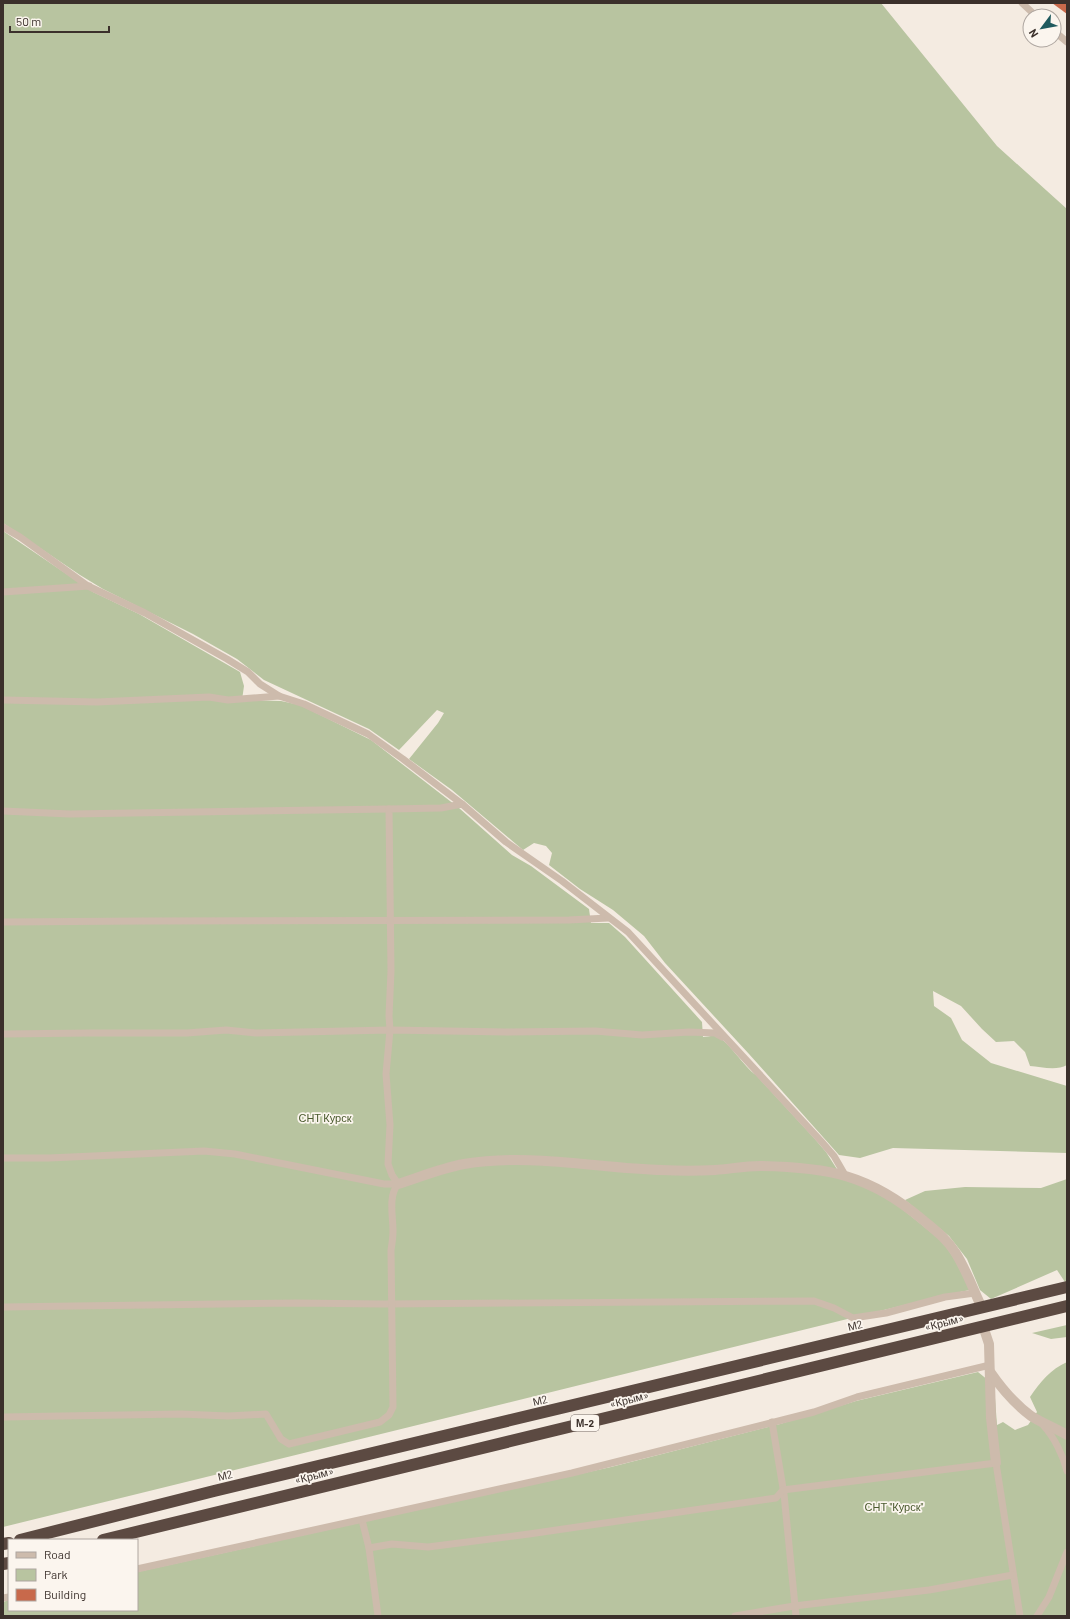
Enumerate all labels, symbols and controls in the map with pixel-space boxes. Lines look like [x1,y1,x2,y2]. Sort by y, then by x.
scale bar [10,8,109,34]
north arrow [1022,8,1062,48]
text: 50 m [16,14,41,28]
text: N [1026,27,1041,40]
park label: СНТ Курск [298,1111,352,1124]
street label: «Крым» [923,1311,965,1333]
street label: М2 [846,1317,864,1333]
street label: «Крым» [608,1388,650,1410]
street label: М2 [531,1392,549,1408]
road number: М-2 [571,1415,599,1431]
street label: «Крым» [293,1464,335,1486]
street label: М2 [216,1467,234,1483]
park label: СНТ "Курск" [865,1500,924,1513]
legend [8,1539,138,1611]
text: Road [44,1547,71,1561]
text: Park [44,1567,68,1581]
text: Building [44,1587,86,1601]

